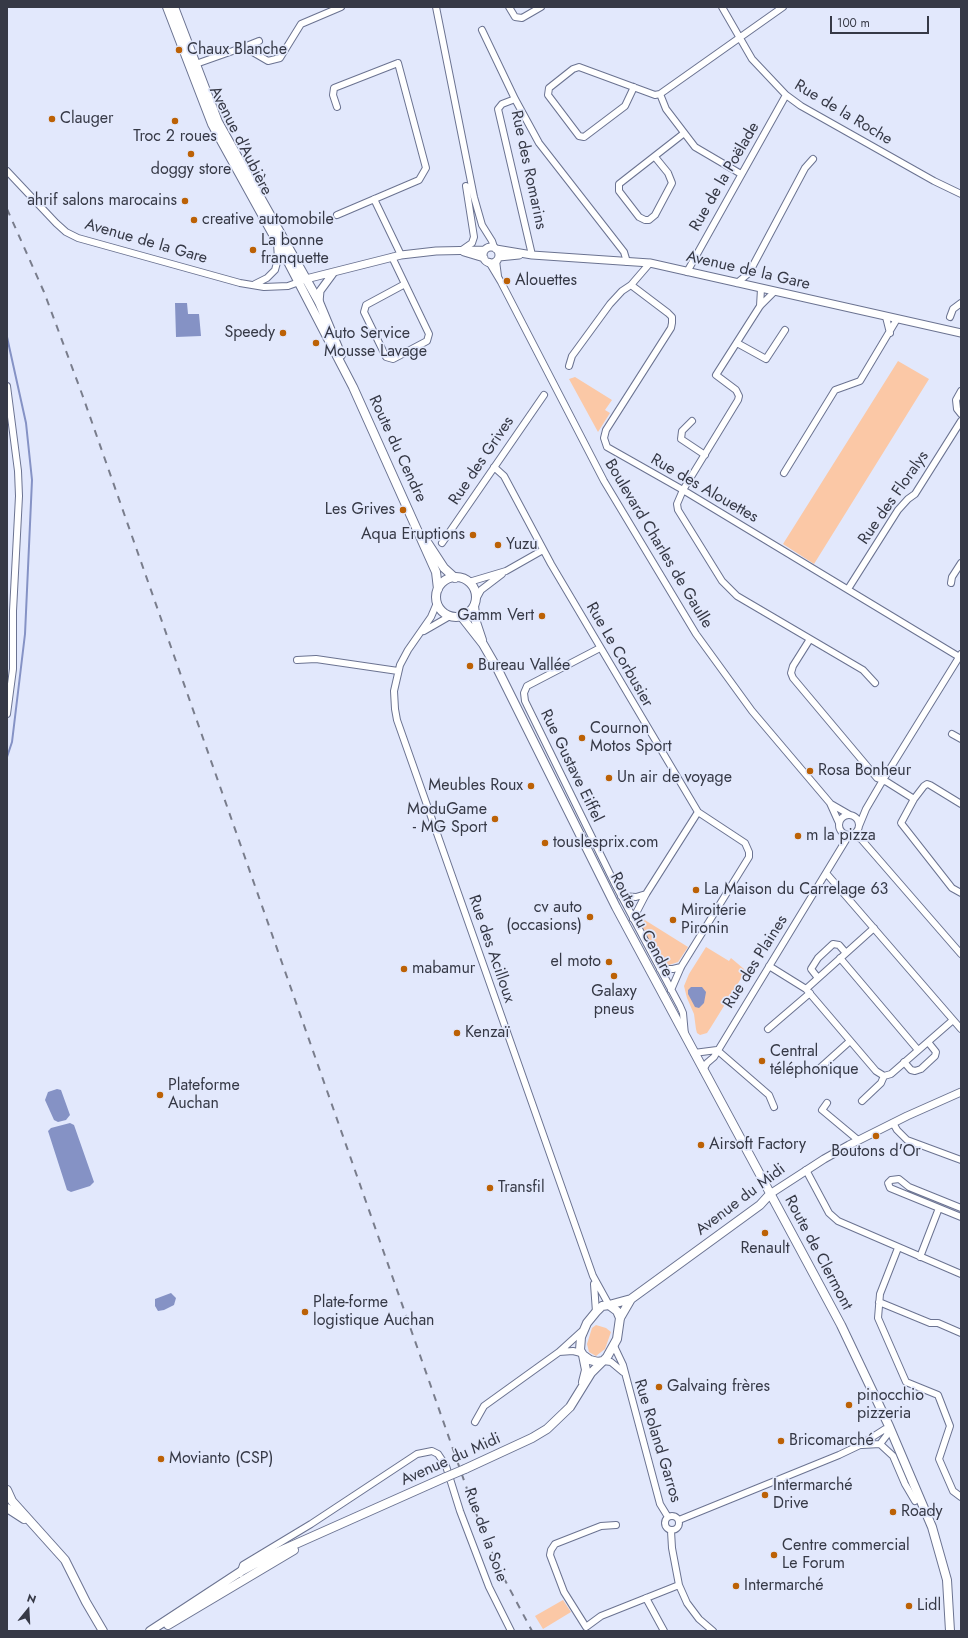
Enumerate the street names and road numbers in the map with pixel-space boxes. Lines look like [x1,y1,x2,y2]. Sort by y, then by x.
street label: Rue de la Roche [791,76,895,150]
street label: Avenue d'Aubière [204,83,276,199]
street label: Rue des Romarins [506,109,550,231]
street label: Rue de la Poëlade [686,119,764,235]
street label: Avenue de la Gare [83,215,209,269]
street label: Avenue de la Gare [684,247,812,295]
street label: Route du Cendre [364,393,430,505]
street label: Rue des Grives [445,413,519,509]
street label: Rue des Floralys [855,448,933,548]
street label: Rue des Alouettes [647,450,761,528]
street label: Boulevard Charles de Gaulle [600,456,716,632]
street label: Rue Le Corbusier [581,599,657,711]
street label: Rue Gustave Eiffel [535,707,607,825]
street label: Route du Cendre [605,870,677,980]
street label: Rue des Acilloux [464,893,518,1005]
street label: Rue des Plaines [720,912,792,1012]
street label: Avenue du Midi [692,1160,790,1240]
street label: Route de Clermont [780,1192,856,1314]
street label: Rue Roland Garros [629,1377,685,1505]
street label: Avenue du Midi [398,1429,504,1491]
street label: Rue de la Soie [459,1485,511,1585]

